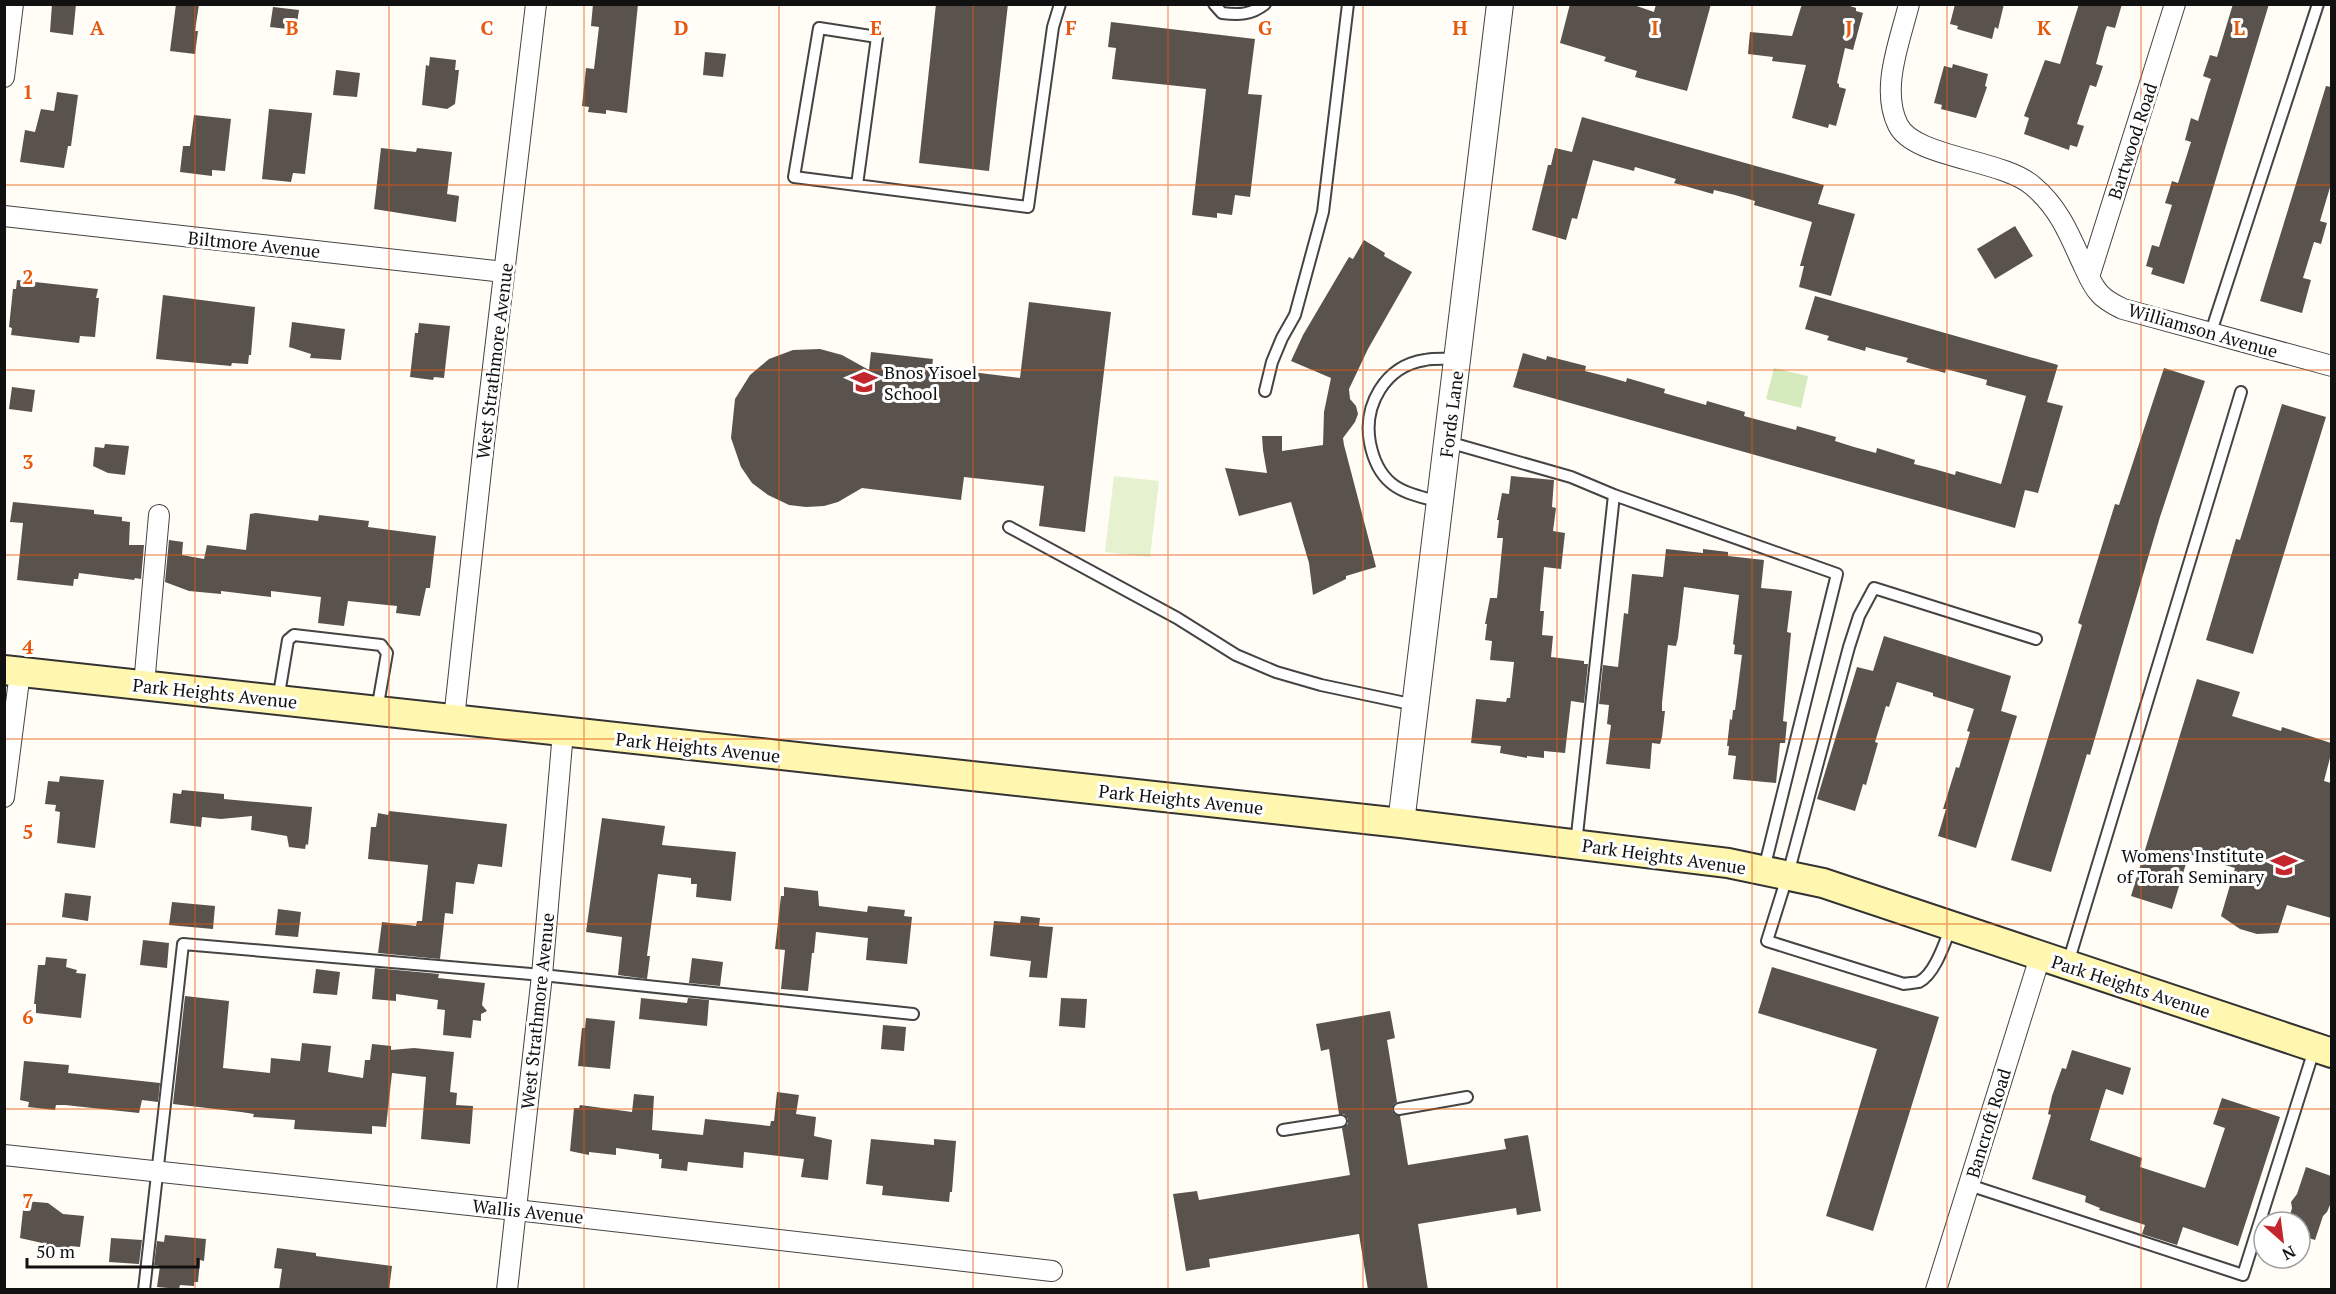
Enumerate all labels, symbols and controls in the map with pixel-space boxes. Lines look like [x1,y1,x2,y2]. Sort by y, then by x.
text: A [90,14,105,41]
text: B [286,14,299,41]
text: C [480,14,494,41]
text: D [674,14,688,41]
text: E [870,14,882,41]
text: F [1065,14,1077,41]
text: G [1258,14,1272,41]
text: H [1452,14,1468,41]
text: I [1651,14,1659,41]
text: J [1845,14,1853,41]
text: K [2037,14,2052,41]
text: L [2233,14,2245,41]
text: 1 [22,78,34,105]
street label: Bartwood Road [2102,80,2162,202]
street label: Biltmore Avenue [187,225,321,263]
street label: West Strathmore Avenue [470,262,518,460]
text: 2 [22,263,34,290]
street label: Williamson Avenue [2125,297,2281,363]
place label: Bnos Yisoel School [884,360,977,405]
school or university icon: Bnos Yisoel School [849,367,879,397]
street label: Fords Lane [1434,369,1468,459]
text: 3 [22,448,34,475]
text: 4 [22,633,34,660]
street label: Park Heights Avenue [131,672,299,714]
street label: Park Heights Avenue [614,726,782,768]
street label: Park Heights Avenue [1097,778,1265,820]
text: 5 [22,818,34,845]
street label: Park Heights Avenue [1580,833,1748,879]
place label: Womens Institute of Torah Seminary [2117,843,2265,888]
school or university icon: Womens Institute of Torah Seminary [2269,850,2299,880]
street label: West Strathmore Avenue [515,912,559,1110]
street label: Park Heights Avenue [2049,949,2213,1023]
text: 6 [22,1003,34,1030]
street label: Bancroft Road [1960,1065,2016,1181]
text: 7 [22,1187,34,1214]
street label: Wallis Avenue [471,1193,585,1229]
north arrow [2252,1210,2312,1270]
scale bar [27,1231,198,1269]
text: 50 m [36,1239,76,1263]
text: N [2279,1241,2300,1266]

